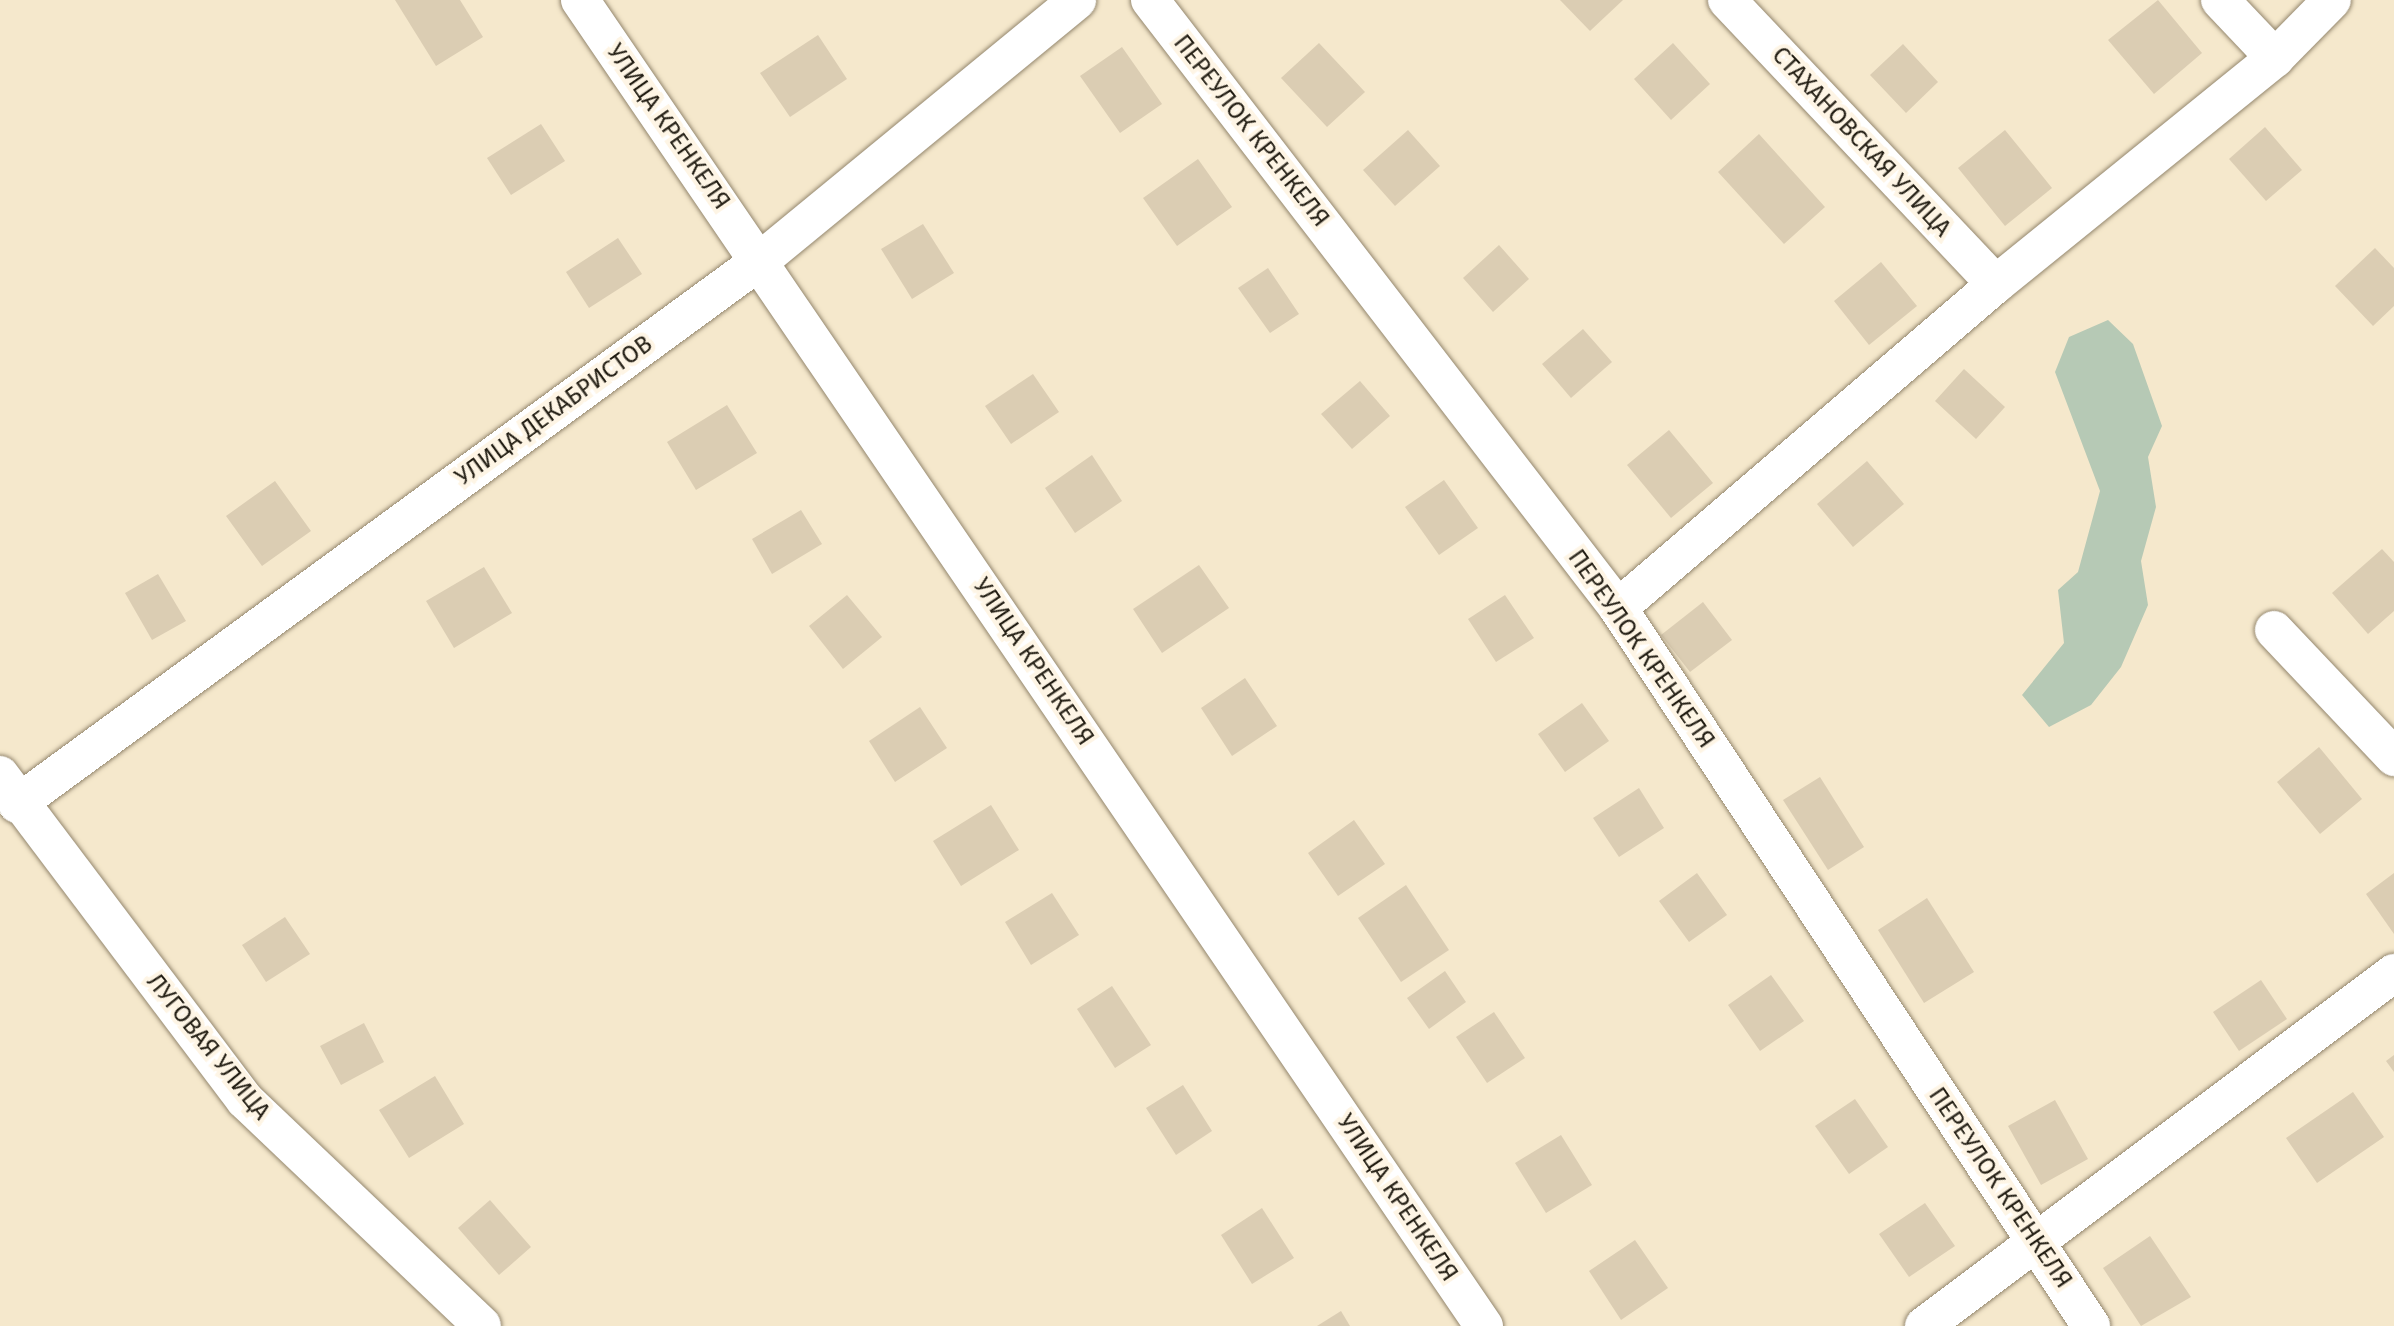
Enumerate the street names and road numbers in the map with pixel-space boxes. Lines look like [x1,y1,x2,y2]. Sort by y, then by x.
street label: ПЕРЕУЛОК КРЕНКЕЛЯ [1167,29,1335,233]
street label: УЛИЦА КРЕНКЕЛЯ [600,39,736,215]
street label: СТАХАНОВСКАЯ УЛИЦА [1766,41,1956,243]
street label: УЛИЦА ДЕКАБРИСТОВ [450,330,658,492]
street label: ПЕРЕУЛОК КРЕНКЕЛЯ [1562,544,1720,754]
street label: УЛИЦА КРЕНКЕЛЯ [966,573,1100,751]
street label: ЛУГОВАЯ УЛИЦА [140,968,276,1126]
street label: ПЕРЕУЛОК КРЕНКЕЛЯ [1922,1082,2078,1294]
street label: УЛИЦА КРЕНКЕЛЯ [1330,1109,1464,1287]

